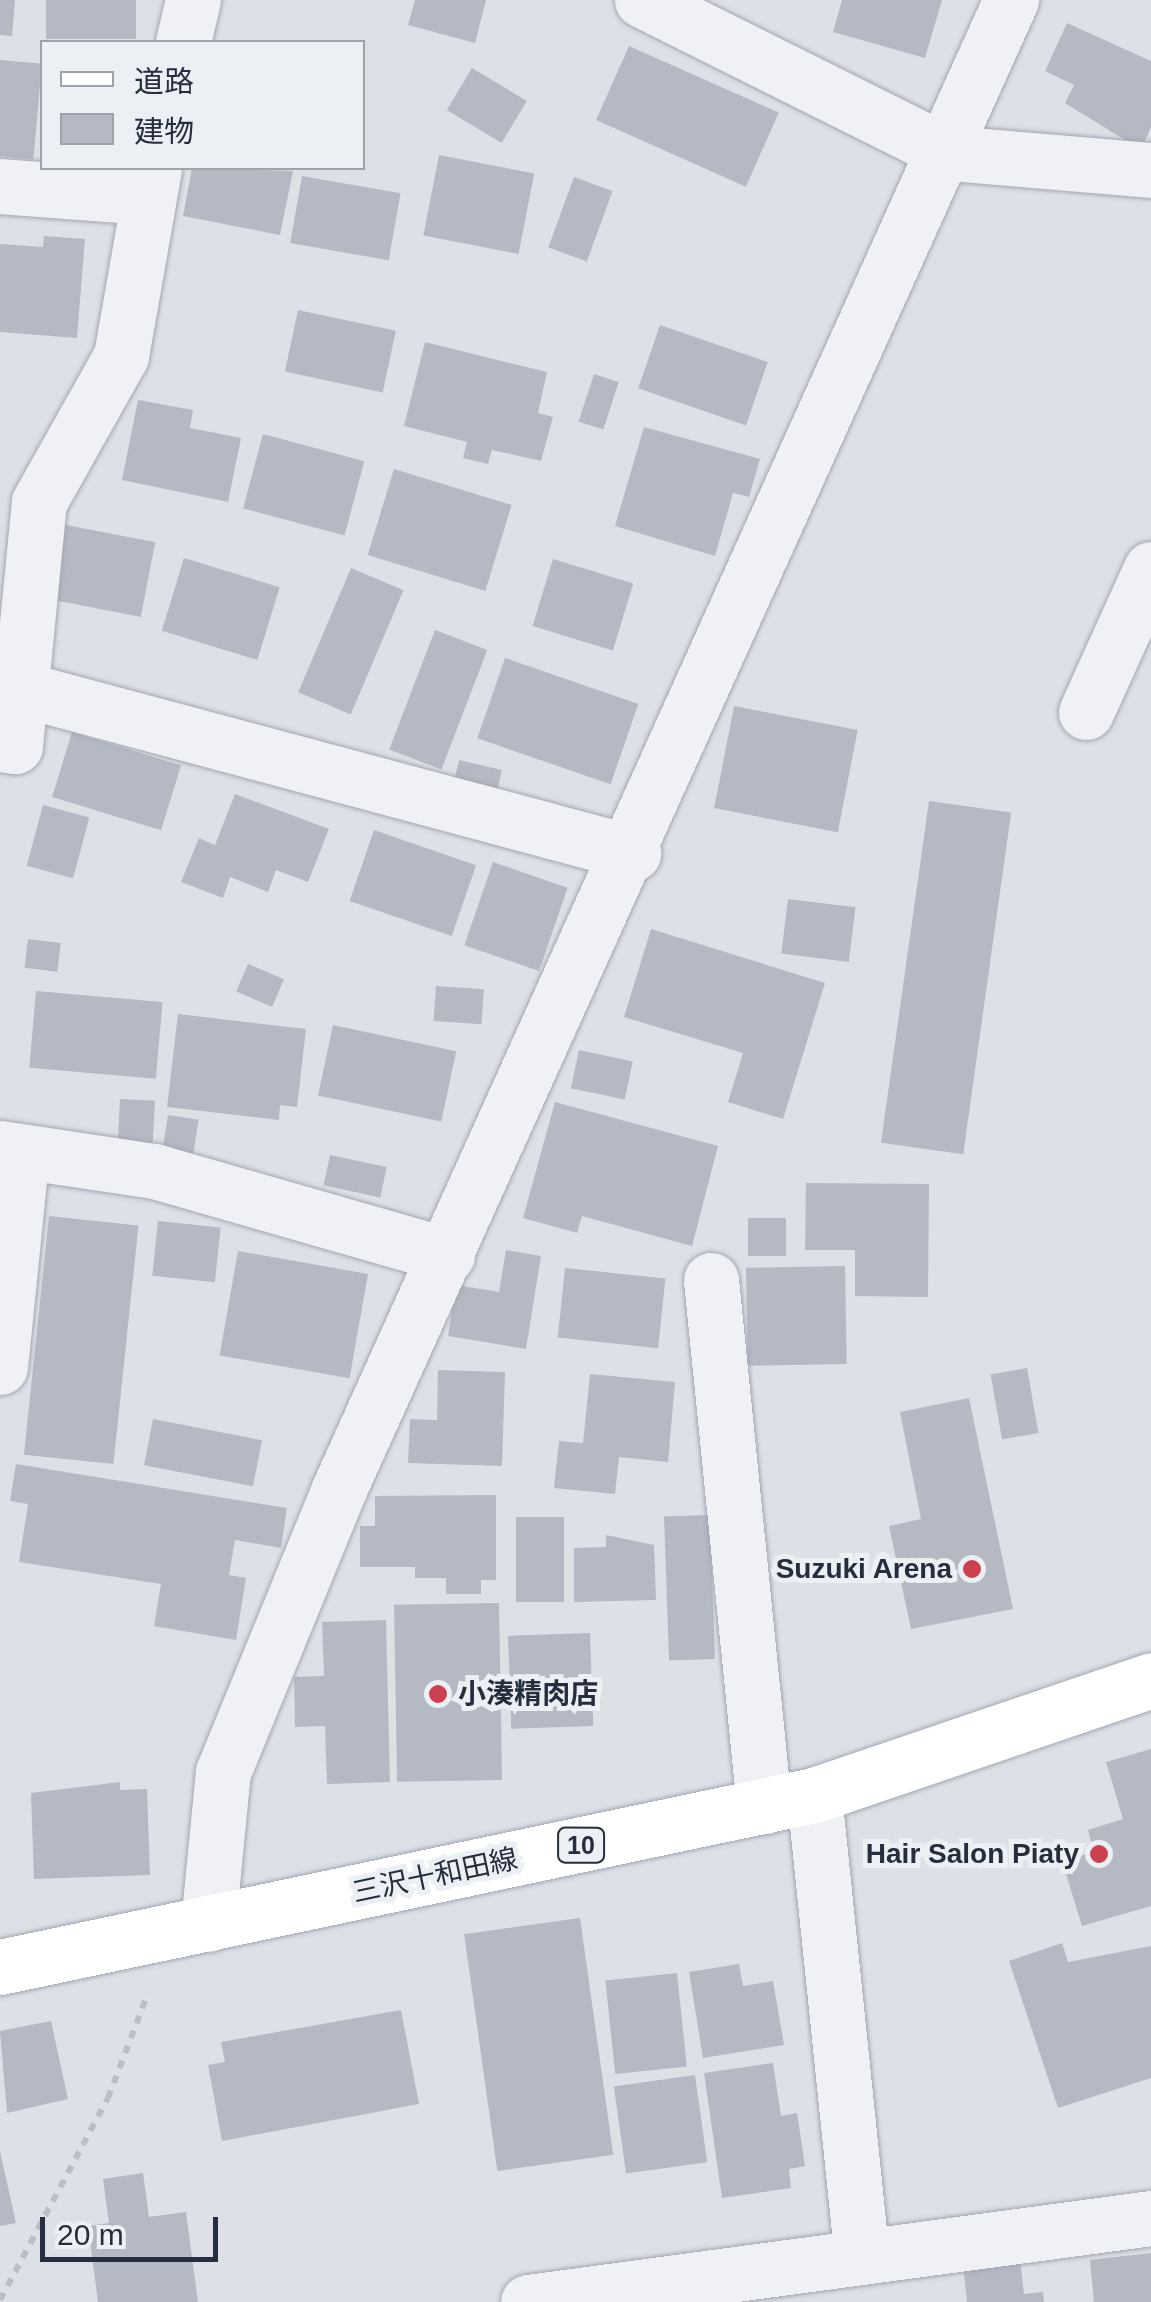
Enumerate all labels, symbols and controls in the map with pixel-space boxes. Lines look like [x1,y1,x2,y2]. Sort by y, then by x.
legend [40,40,365,170]
text: 道路 [134,65,194,98]
text: 建物 [134,115,194,148]
place label: Suzuki Arena [775,1552,952,1586]
marker: Suzuki Arena [961,1558,983,1580]
place label: 小湊精肉店 [458,1677,598,1711]
marker: 小湊精肉店 [427,1683,449,1705]
road number: 10 [556,1825,606,1865]
place label: Hair Salon Piaty [866,1837,1079,1871]
street label: 三沢十和田線 [349,1842,521,1910]
marker: Hair Salon Piaty [1088,1843,1110,1865]
scale bar [45,2197,222,2259]
text: 20 m [57,2218,124,2251]

